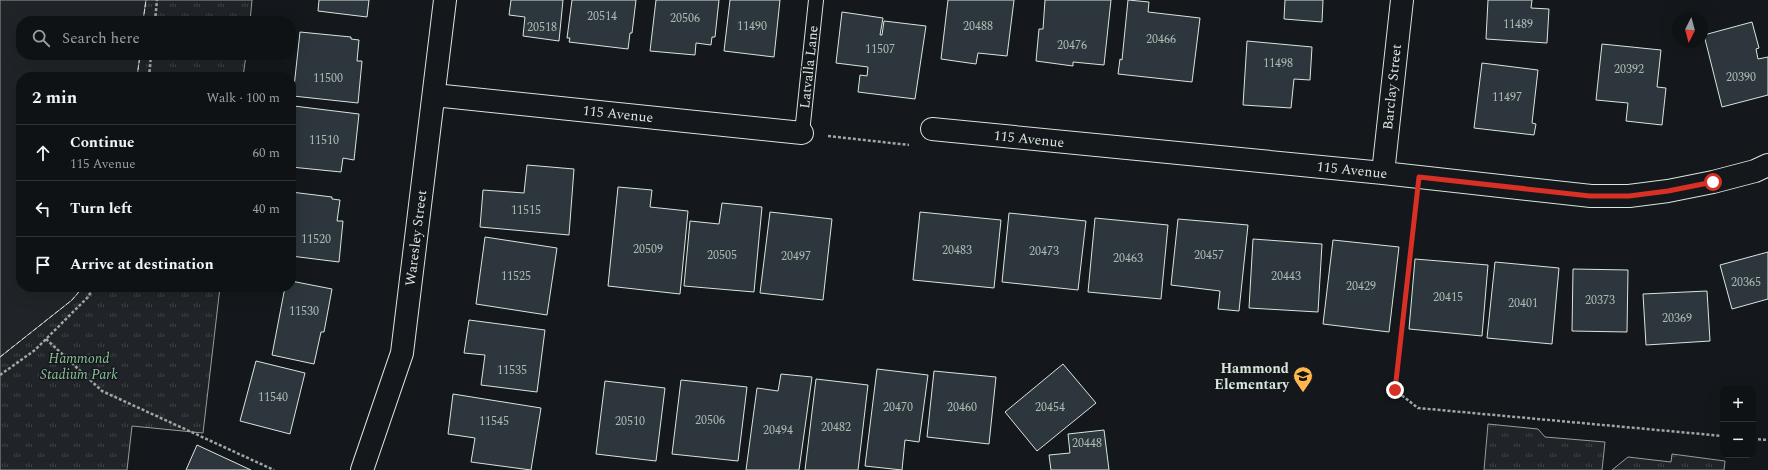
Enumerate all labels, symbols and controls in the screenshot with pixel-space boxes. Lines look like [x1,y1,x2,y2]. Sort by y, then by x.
house number: 20514 [587,7,617,26]
house number: 20506 [670,9,700,28]
north arrow [1672,12,1708,48]
house number: 11489 [1503,15,1533,34]
search box [16,16,296,60]
house number: 11490 [737,17,767,36]
house number: 20488 [963,17,993,36]
house number: 20518 [527,18,557,37]
street label: Latvalla Lane [794,24,824,110]
icon: search [30,27,52,49]
text: Search here [62,27,140,50]
house number: 20466 [1146,30,1176,49]
house number: 20476 [1057,36,1087,55]
house number: 11507 [865,40,895,59]
street label: Barclay Street [1377,43,1407,131]
house number: 11498 [1263,54,1293,73]
house number: 20392 [1614,60,1644,79]
house number: 20390 [1726,68,1756,87]
house number: 11500 [313,69,343,88]
text: 2 min [32,85,77,111]
text: Walk · 100 m [206,88,280,108]
house number: 11497 [1492,88,1522,107]
street label: 115 Avenue [582,100,654,128]
street label: 115 Avenue [993,125,1065,153]
text: Continue [70,131,135,154]
house number: 11510 [309,131,339,150]
icon: ahead [32,142,54,164]
text: 60 m [253,143,280,163]
text: 115 Avenue [70,154,136,174]
street label: 115 Avenue [1316,156,1388,184]
route start [1704,173,1722,191]
street label: Waresley Street [400,189,432,287]
text: Turn left [70,197,132,220]
icon: left [32,198,54,220]
text: 40 m [253,199,280,219]
house number: 11515 [511,201,541,220]
house number: 11520 [301,230,331,249]
house number: 20509 [633,240,663,259]
house number: 20483 [942,241,972,260]
house number: 20473 [1029,242,1059,261]
house number: 20505 [707,246,737,265]
house number: 20457 [1194,246,1224,265]
house number: 20497 [781,247,811,266]
house number: 20463 [1113,249,1143,268]
text: Arrive at destination [70,253,214,276]
icon: arrive [32,254,54,276]
house number: 11525 [501,267,531,286]
house number: 20443 [1271,267,1301,286]
house number: 20365 [1731,273,1761,292]
house number: 20429 [1346,277,1376,296]
house number: 20415 [1433,288,1463,307]
house number: 20373 [1585,291,1615,310]
house number: 20401 [1508,294,1538,313]
house number: 11530 [289,302,319,321]
house number: 20369 [1662,309,1692,328]
park label: Hammond Stadium Park [40,348,118,385]
place label: Hammond Elementary [1214,358,1290,395]
house number: 11535 [497,361,527,380]
school or university icon: Hammond Elementary [1292,365,1314,393]
route end [1386,381,1404,399]
map controls [1720,386,1756,458]
button: + [1720,386,1756,422]
house number: 11540 [258,388,288,407]
house number: 20470 [883,398,913,417]
house number: 20460 [947,398,977,417]
house number: 20454 [1035,398,1065,417]
house number: 20506 [695,411,725,430]
house number: 11545 [479,412,509,431]
house number: 20510 [615,412,645,431]
house number: 20482 [821,418,851,437]
house number: 20494 [763,421,793,440]
button: − [1720,422,1756,458]
house number: 20448 [1072,434,1102,453]

